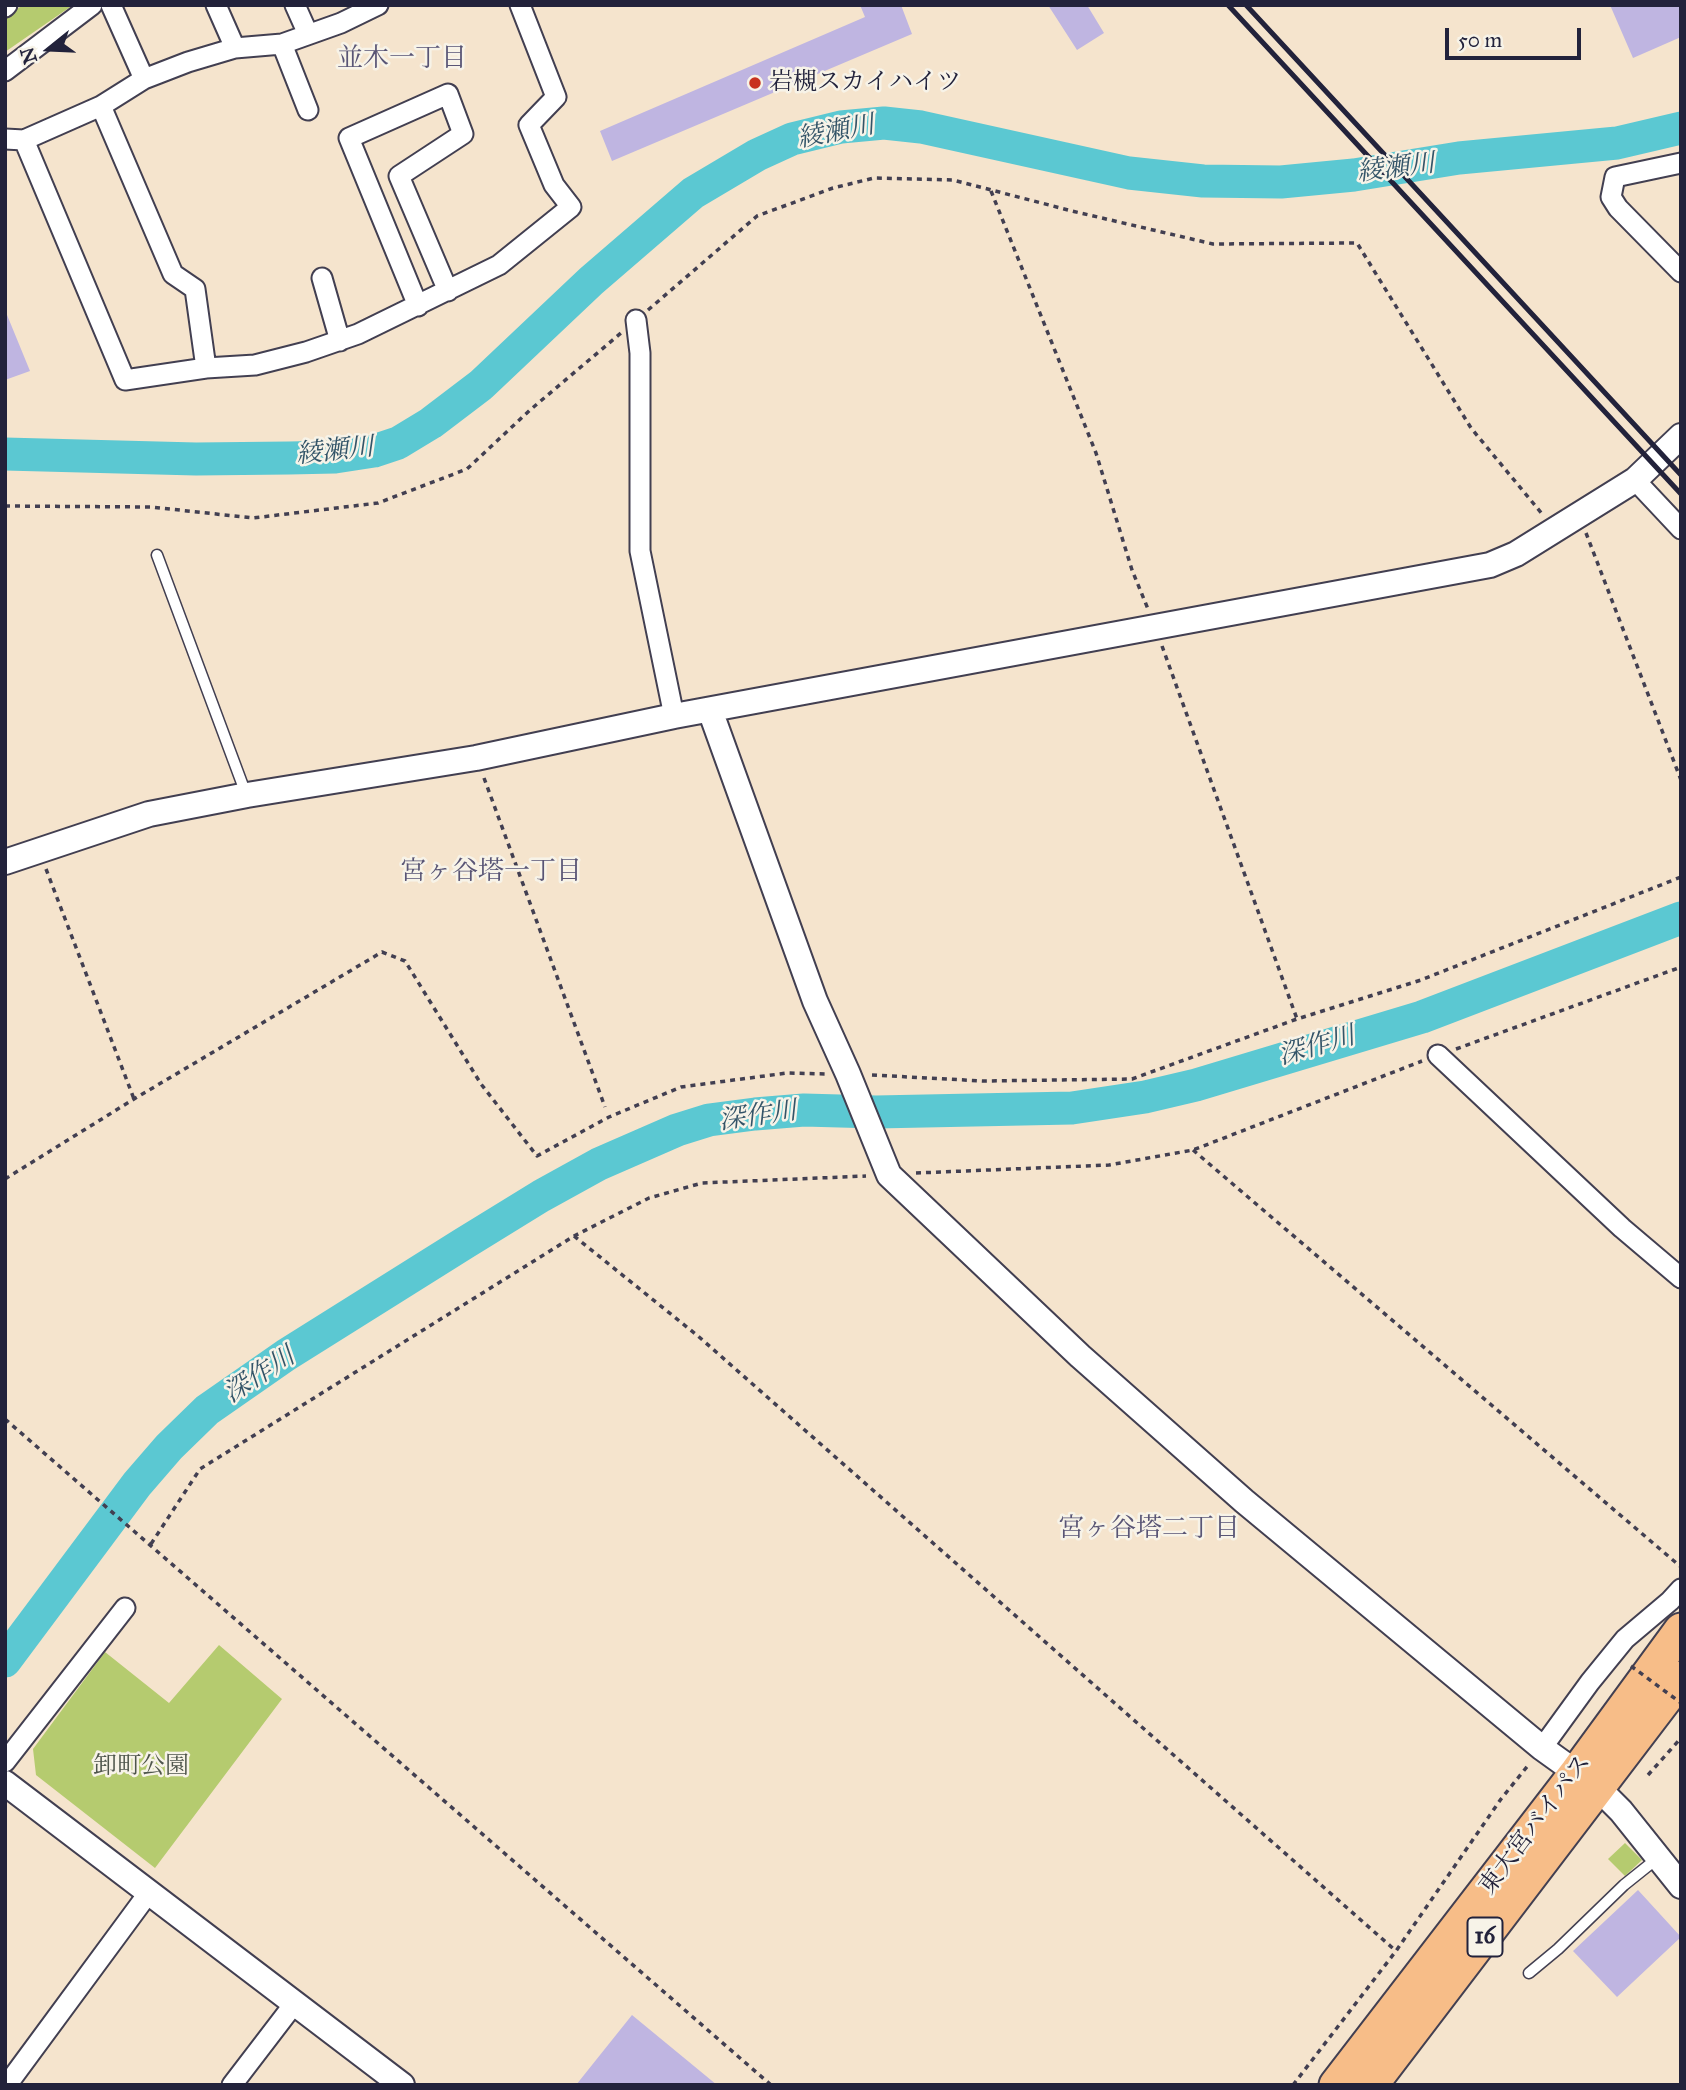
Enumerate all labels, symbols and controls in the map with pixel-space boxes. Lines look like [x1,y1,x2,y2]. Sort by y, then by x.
north arrow [14,14,84,84]
scale bar [1448,14,1584,58]
text: 50 m [1458,27,1502,53]
text: N [15,44,42,67]
district label: 並木一丁目 [337,44,467,76]
place label: 岩槻スカイハイツ [769,69,961,97]
marker: 岩槻スカイハイツ [747,75,763,91]
water label: 綾瀬川 [795,110,877,156]
water label: 綾瀬川 [1355,149,1437,189]
water label: 綾瀬川 [295,432,375,472]
district label: 宮ヶ谷塔一丁目 [400,857,582,889]
water label: 深作川 [1275,1021,1359,1073]
water label: 深作川 [717,1096,799,1138]
water label: 深作川 [219,1342,301,1410]
district label: 宮ヶ谷塔二丁目 [1058,1514,1240,1546]
street label: 東大宮バイパス [1474,1749,1598,1901]
park label: 卸町公園 [93,1753,189,1781]
road number: 16 [1468,1918,1502,1956]

